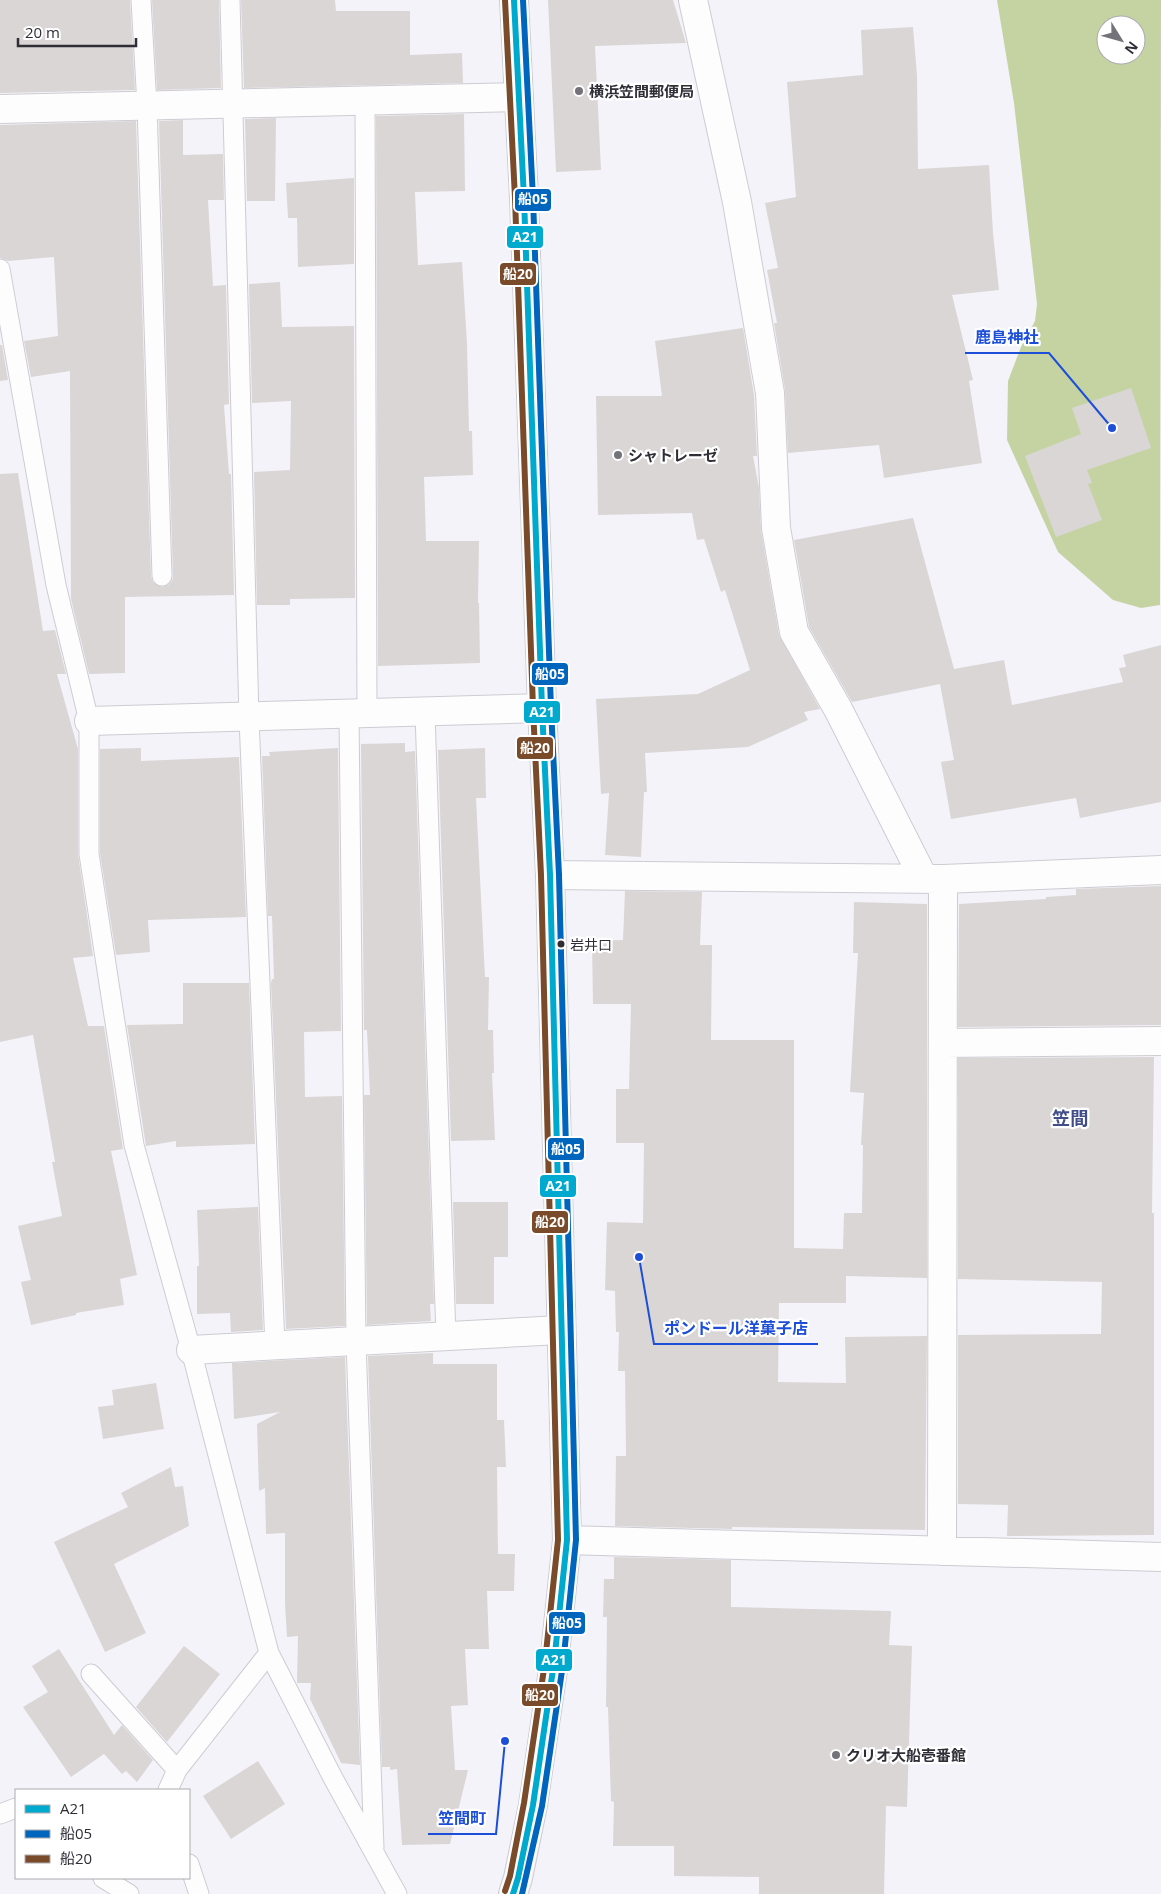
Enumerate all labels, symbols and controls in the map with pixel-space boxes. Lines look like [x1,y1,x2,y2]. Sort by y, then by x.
scale bar [18,15,135,47]
north arrow [1096,15,1146,65]
text: 20 m [25,22,60,42]
text: N [1121,38,1143,58]
place label: 横浜笠間郵便局 [589,81,694,101]
marker: 横浜笠間郵便局 [573,85,585,97]
line badge: 船05 [514,188,552,212]
text: 船05 [518,189,548,208]
line badge: A21 [506,225,544,249]
text: A21 [512,227,538,246]
line badge: 船20 [499,262,537,286]
text: 船20 [503,264,533,283]
callout: 鹿島神社 [965,322,1049,353]
text: 鹿島神社 [975,326,1039,348]
place label: シャトレーゼ [628,445,718,465]
marker: シャトレーゼ [612,449,624,461]
line badge: 船05 [531,662,569,686]
text: 船05 [535,664,565,683]
line badge: A21 [523,700,561,724]
text: A21 [529,702,555,721]
line badge: 船20 [516,736,554,760]
text: 船20 [520,738,550,757]
place label: 岩井口 [570,935,612,954]
marker: 岩井口 [556,939,566,949]
district label: 笠間 [1052,1106,1088,1130]
line badge: 船05 [547,1137,585,1161]
text: 船05 [551,1139,581,1158]
line badge: A21 [539,1174,577,1198]
text: A21 [545,1176,571,1195]
line badge: 船20 [531,1210,569,1234]
text: 船20 [535,1212,565,1231]
callout: ポンドール洋菓子店 [654,1313,818,1344]
text: ポンドール洋菓子店 [664,1317,808,1339]
line badge: 船05 [548,1611,586,1635]
text: 船05 [552,1613,582,1632]
line badge: A21 [535,1648,573,1672]
text: A21 [541,1650,567,1669]
line badge: 船20 [521,1683,559,1707]
text: 船20 [525,1685,555,1704]
place label: クリオ大船壱番館 [846,1745,966,1765]
marker: クリオ大船壱番館 [830,1749,842,1761]
legend [15,1789,190,1879]
text: A21 [60,1798,87,1818]
callout: 笠間町 [428,1803,496,1834]
text: 笠間町 [438,1807,486,1829]
text: 船05 [60,1823,92,1843]
text: 船20 [60,1848,92,1868]

